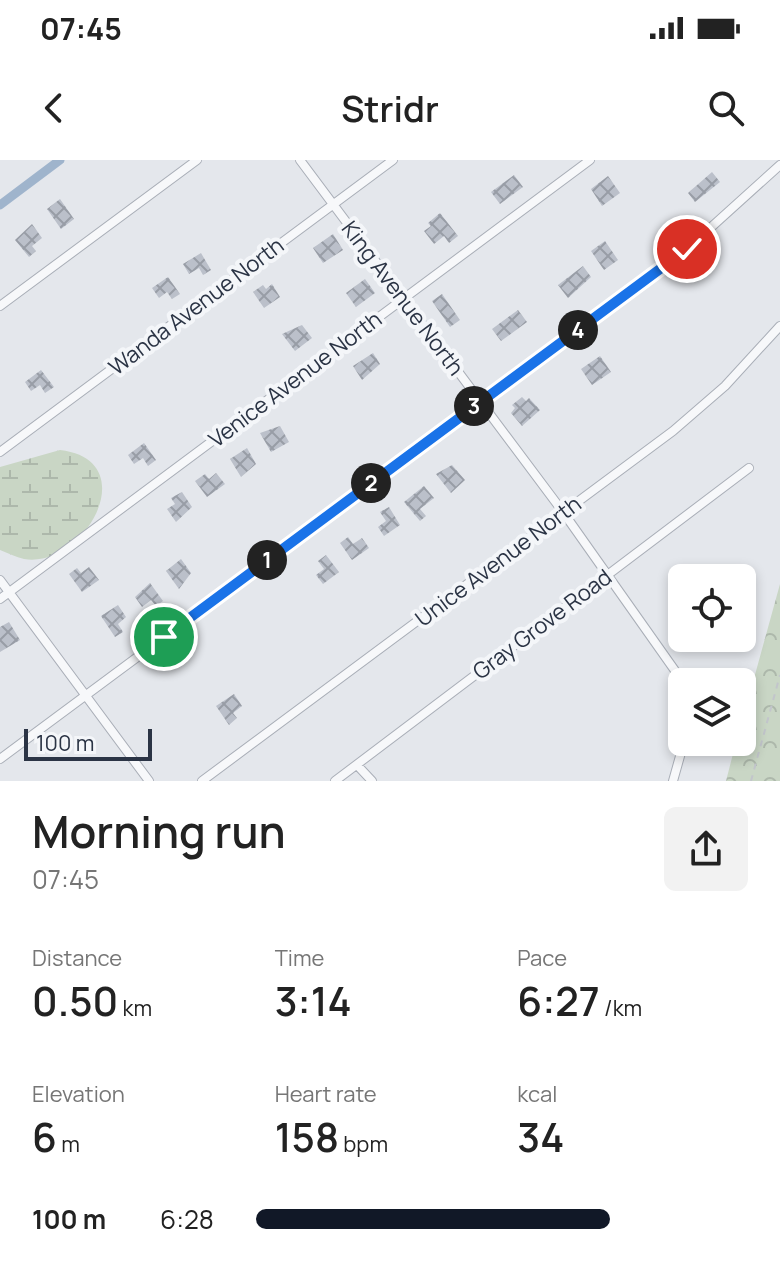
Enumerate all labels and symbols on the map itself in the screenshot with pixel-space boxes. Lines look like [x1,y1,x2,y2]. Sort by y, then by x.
street label: King Avenue North [335,215,471,381]
pin [653,215,721,283]
street label: Wanda Avenue North [102,230,290,382]
street label: Venice Avenue North [202,304,388,454]
pin: 4 [558,310,598,350]
pin: 3 [454,386,494,426]
pin: 2 [351,463,391,503]
street label: Unice Avenue North [409,489,587,633]
pin: 1 [247,540,287,580]
street label: Gray Grove Road [466,562,618,686]
pin [130,603,198,671]
scale bar [24,725,152,761]

